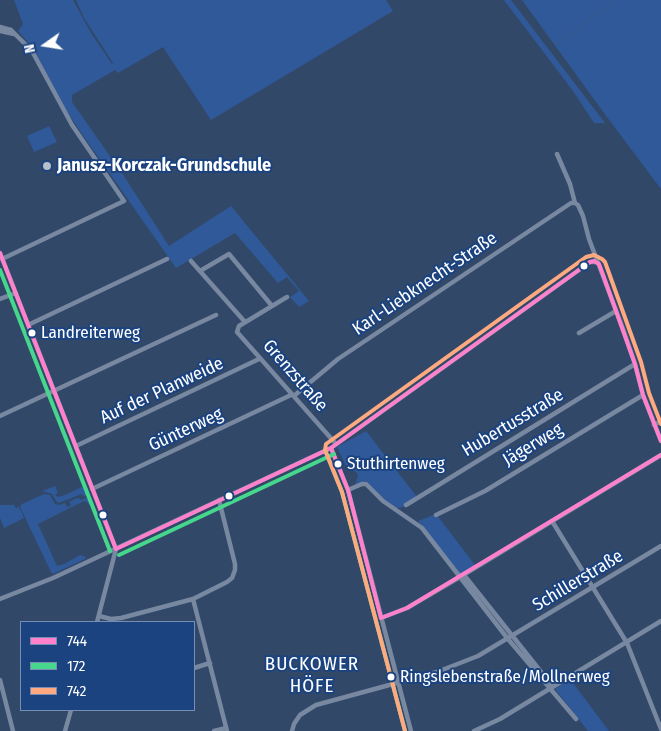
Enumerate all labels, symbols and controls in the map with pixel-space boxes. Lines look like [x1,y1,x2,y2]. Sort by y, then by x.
north arrow [20,20,70,70]
text: N [21,42,39,54]
place label: Janusz-Korczak-Grundschule [57,155,271,177]
marker: Janusz-Korczak-Grundschule [41,160,53,172]
street label: Karl-Liebknecht-Straße [349,228,501,340]
unlabelled marker [579,261,589,271]
place label: Landreiterweg [41,323,140,343]
marker: Landreiterweg [27,328,37,338]
street label: Grenzstraße [258,336,332,416]
street label: Auf der Planweide [97,353,227,429]
street label: Hubertusstraße [458,384,568,462]
street label: Günterweg [146,403,226,457]
street label: Jägerweg [499,419,567,471]
place label: Stuthirtenweg [347,454,445,474]
marker: Stuthirtenweg [333,459,343,469]
unlabelled marker [224,491,234,501]
unlabelled marker [98,510,108,520]
street label: Schillerstraße [529,546,627,616]
legend [20,621,195,711]
text: 744 [67,632,87,650]
district label: BUCKOWER HÖFE [264,654,360,698]
text: 172 [67,657,85,675]
place label: Ringslebenstraße/Mollnerweg [400,667,610,687]
marker: Ringslebenstraße/Mollnerweg [386,672,396,682]
text: 742 [67,682,86,700]

